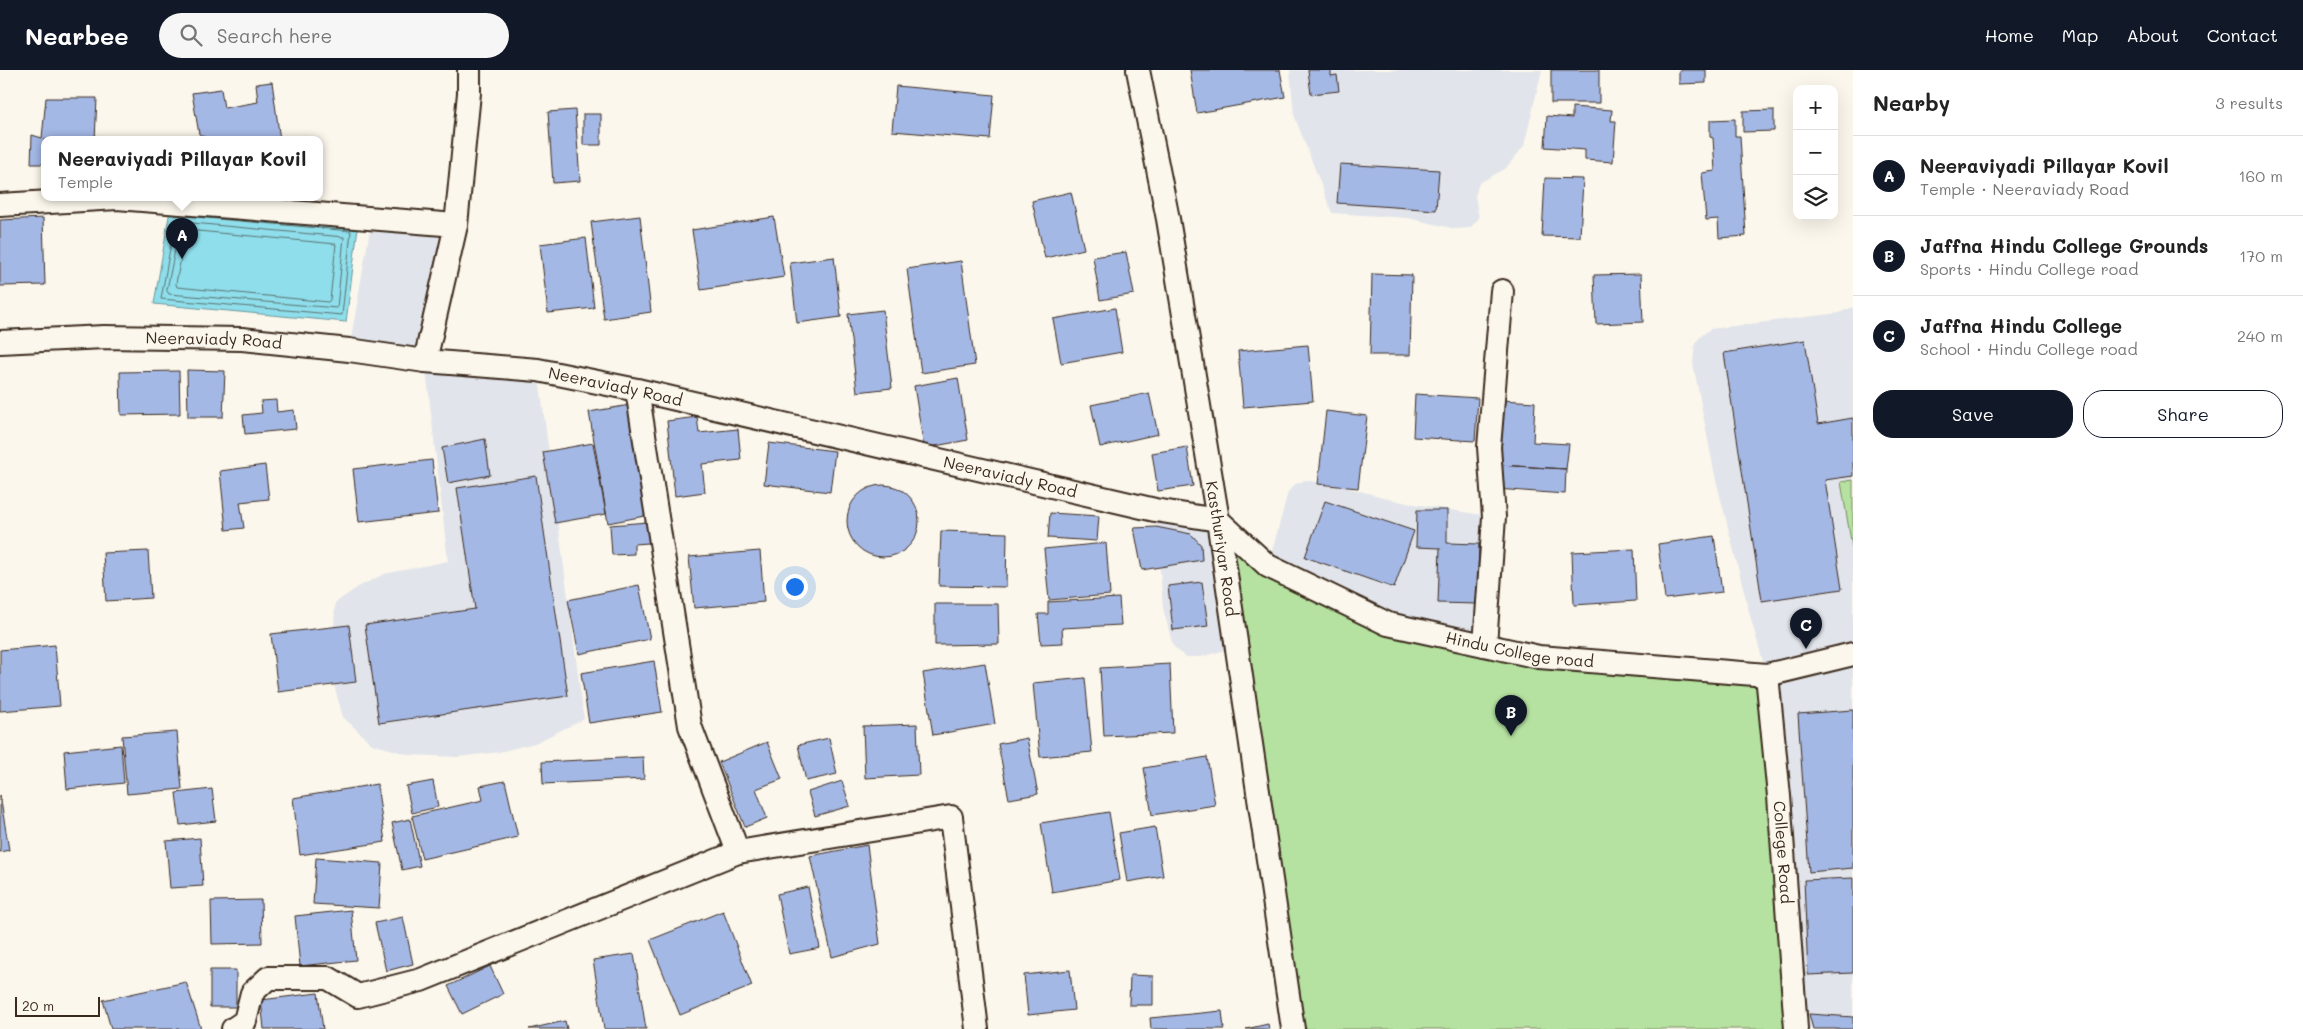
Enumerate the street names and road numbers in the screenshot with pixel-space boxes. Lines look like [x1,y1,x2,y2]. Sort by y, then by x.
street label: Neeraviady Road [145,327,283,353]
street label: Neeraviady Road [547,361,685,410]
street label: Neeraviady Road [942,450,1079,502]
street label: Kasthuriyar Road [1202,479,1243,618]
street label: Hindu College road [1444,626,1595,671]
street label: College Road [1769,800,1798,904]

